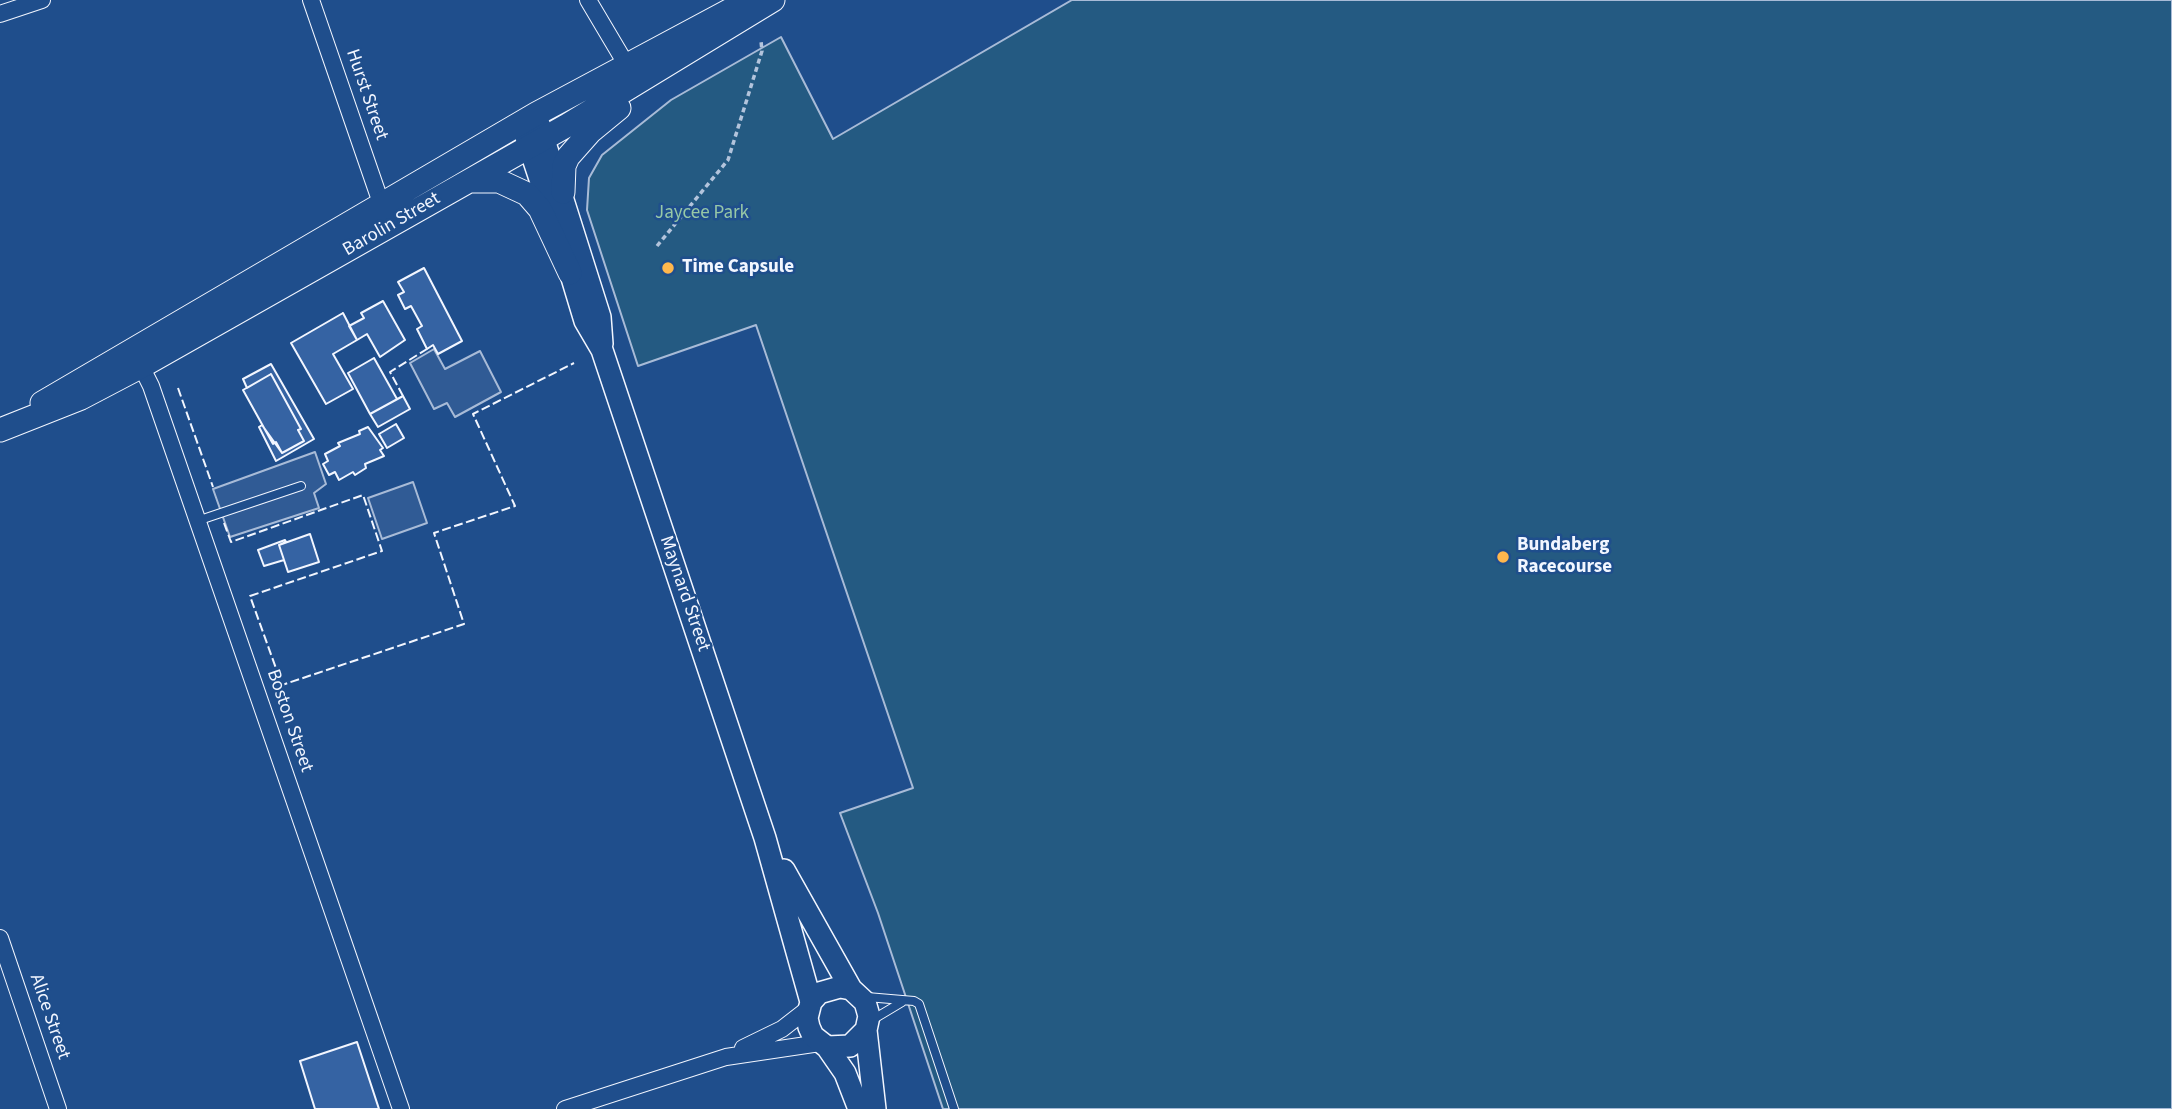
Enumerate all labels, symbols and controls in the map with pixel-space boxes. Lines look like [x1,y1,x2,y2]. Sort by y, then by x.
street label: Hurst Street [340,47,392,143]
street label: Barolin Street [339,188,445,262]
park label: Jaycee Park [655,203,749,225]
place label: Time Capsule [682,257,794,279]
marker: Time Capsule [660,260,676,276]
street label: Maynard Street [654,533,714,655]
place label: Bundaberg Racecourse [1517,535,1612,579]
marker: Bundaberg Racecourse [1495,549,1511,565]
street label: Boston Street [261,667,317,775]
street label: Alice Street [24,971,74,1063]

